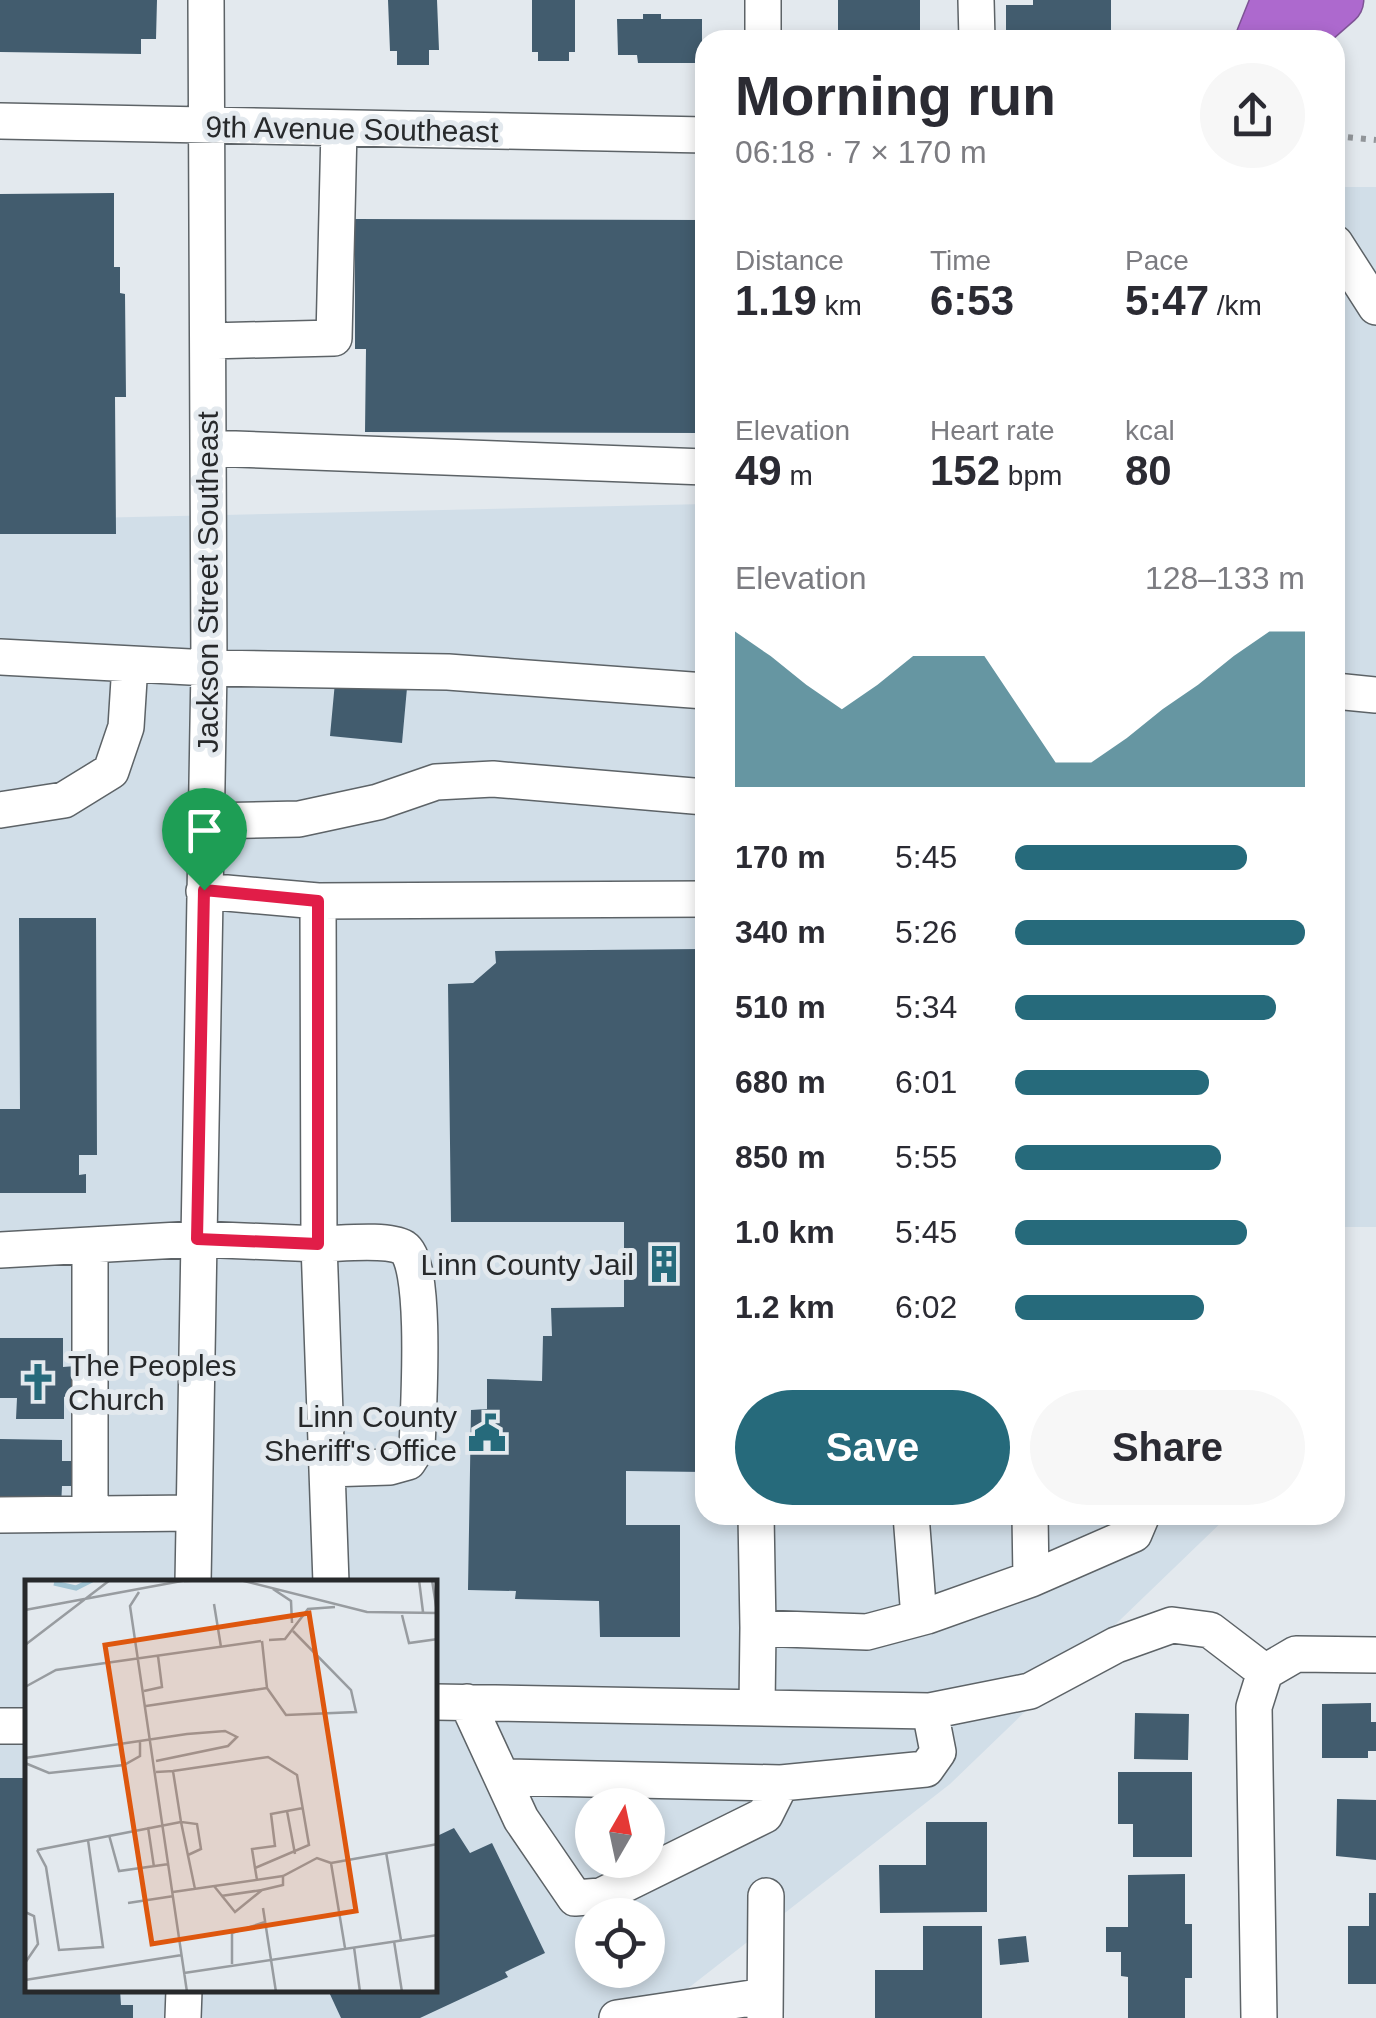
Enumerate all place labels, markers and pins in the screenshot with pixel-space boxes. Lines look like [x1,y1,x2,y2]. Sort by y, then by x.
pin [162,788,247,891]
building icon: Linn County Jail [643,1243,685,1285]
place label: Linn County Jail [421,1248,634,1281]
place label: The Peoples Church [68,1349,236,1416]
church icon: The Peoples Church [17,1361,59,1403]
place label: Linn County Sheriff's Office [264,1400,457,1467]
public building icon: Linn County Sheriff's Office [466,1412,508,1454]

